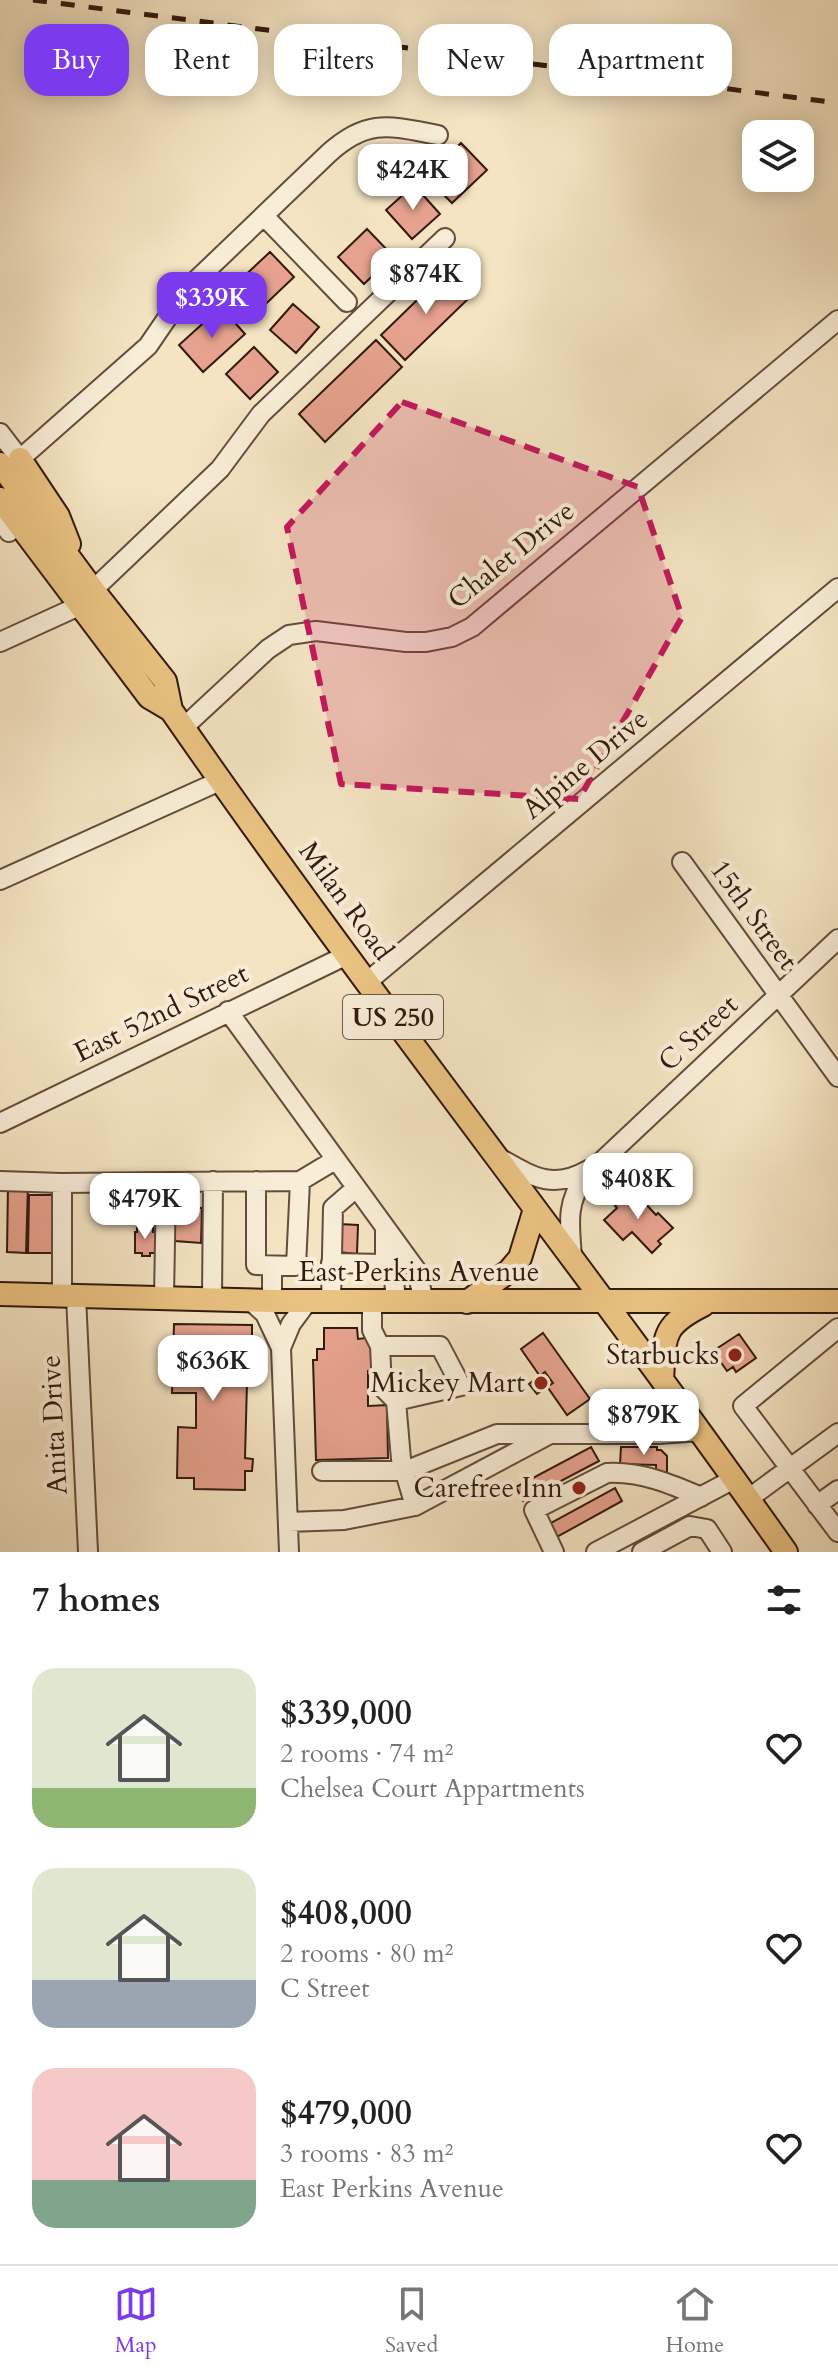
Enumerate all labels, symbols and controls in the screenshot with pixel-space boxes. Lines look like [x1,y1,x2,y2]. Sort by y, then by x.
chip: Buy [24,24,129,96]
chip: Rent [145,24,258,96]
chip: Filters [274,24,402,96]
chip: New [418,24,533,96]
chip: Apartment [549,24,732,96]
map controls [742,120,814,192]
button: layers [742,120,814,192]
pin: $424K [357,144,469,212]
text: $424K [376,152,450,187]
pin: $874K [370,248,482,316]
text: $874K [389,256,463,291]
pin: $339K [156,272,268,340]
text: $339K [175,280,249,315]
street label: Chalet Drive [440,492,582,618]
street label: Alpine Drive [514,700,656,828]
street label: Milan Road [290,834,402,968]
street label: 15th Street [701,852,807,978]
street label: East 52nd Street [68,954,255,1072]
street label: C Street [650,986,746,1080]
road number: US 250 [343,995,443,1039]
pin: $408K [582,1153,694,1221]
text: $408K [601,1161,675,1196]
pin: $479K [89,1173,201,1241]
text: $479K [108,1181,182,1216]
street label: East Perkins Avenue [298,1253,540,1291]
pin: $636K [157,1335,269,1403]
place label: Starbucks [606,1336,719,1374]
text: $636K [176,1343,250,1378]
marker: Starbucks [726,1346,744,1364]
street label: Anita Drive [31,1354,77,1496]
place label: Mickey Mart [370,1364,525,1402]
marker: Mickey Mart [532,1374,550,1392]
pin: $879K [588,1389,700,1457]
text: $879K [607,1397,681,1432]
place label: Carefree Inn [413,1469,563,1507]
marker: Carefree Inn [570,1479,588,1497]
text: 7 homes [32,1577,160,1623]
icon: filters [762,1578,806,1622]
text: $339,000 [280,1690,412,1736]
icon: home [96,1700,192,1796]
icon: heart [762,1726,806,1770]
text: 2 rooms · 74 m² [280,1736,453,1771]
text: Chelsea Court Appartments [280,1771,585,1806]
text: $408,000 [280,1890,412,1936]
icon: home [96,1900,192,1996]
icon: heart [762,1926,806,1970]
text: 2 rooms · 80 m² [280,1936,453,1971]
text: C Street [280,1971,369,2006]
text: $479,000 [280,2090,412,2136]
icon: home [96,2100,192,2196]
icon: heart [762,2126,806,2170]
text: 3 rooms · 83 m² [280,2136,453,2171]
text: East Perkins Avenue [280,2171,504,2206]
tab: Map [114,2282,158,2360]
tab: Saved [385,2282,438,2360]
tab: Home [665,2282,724,2360]

